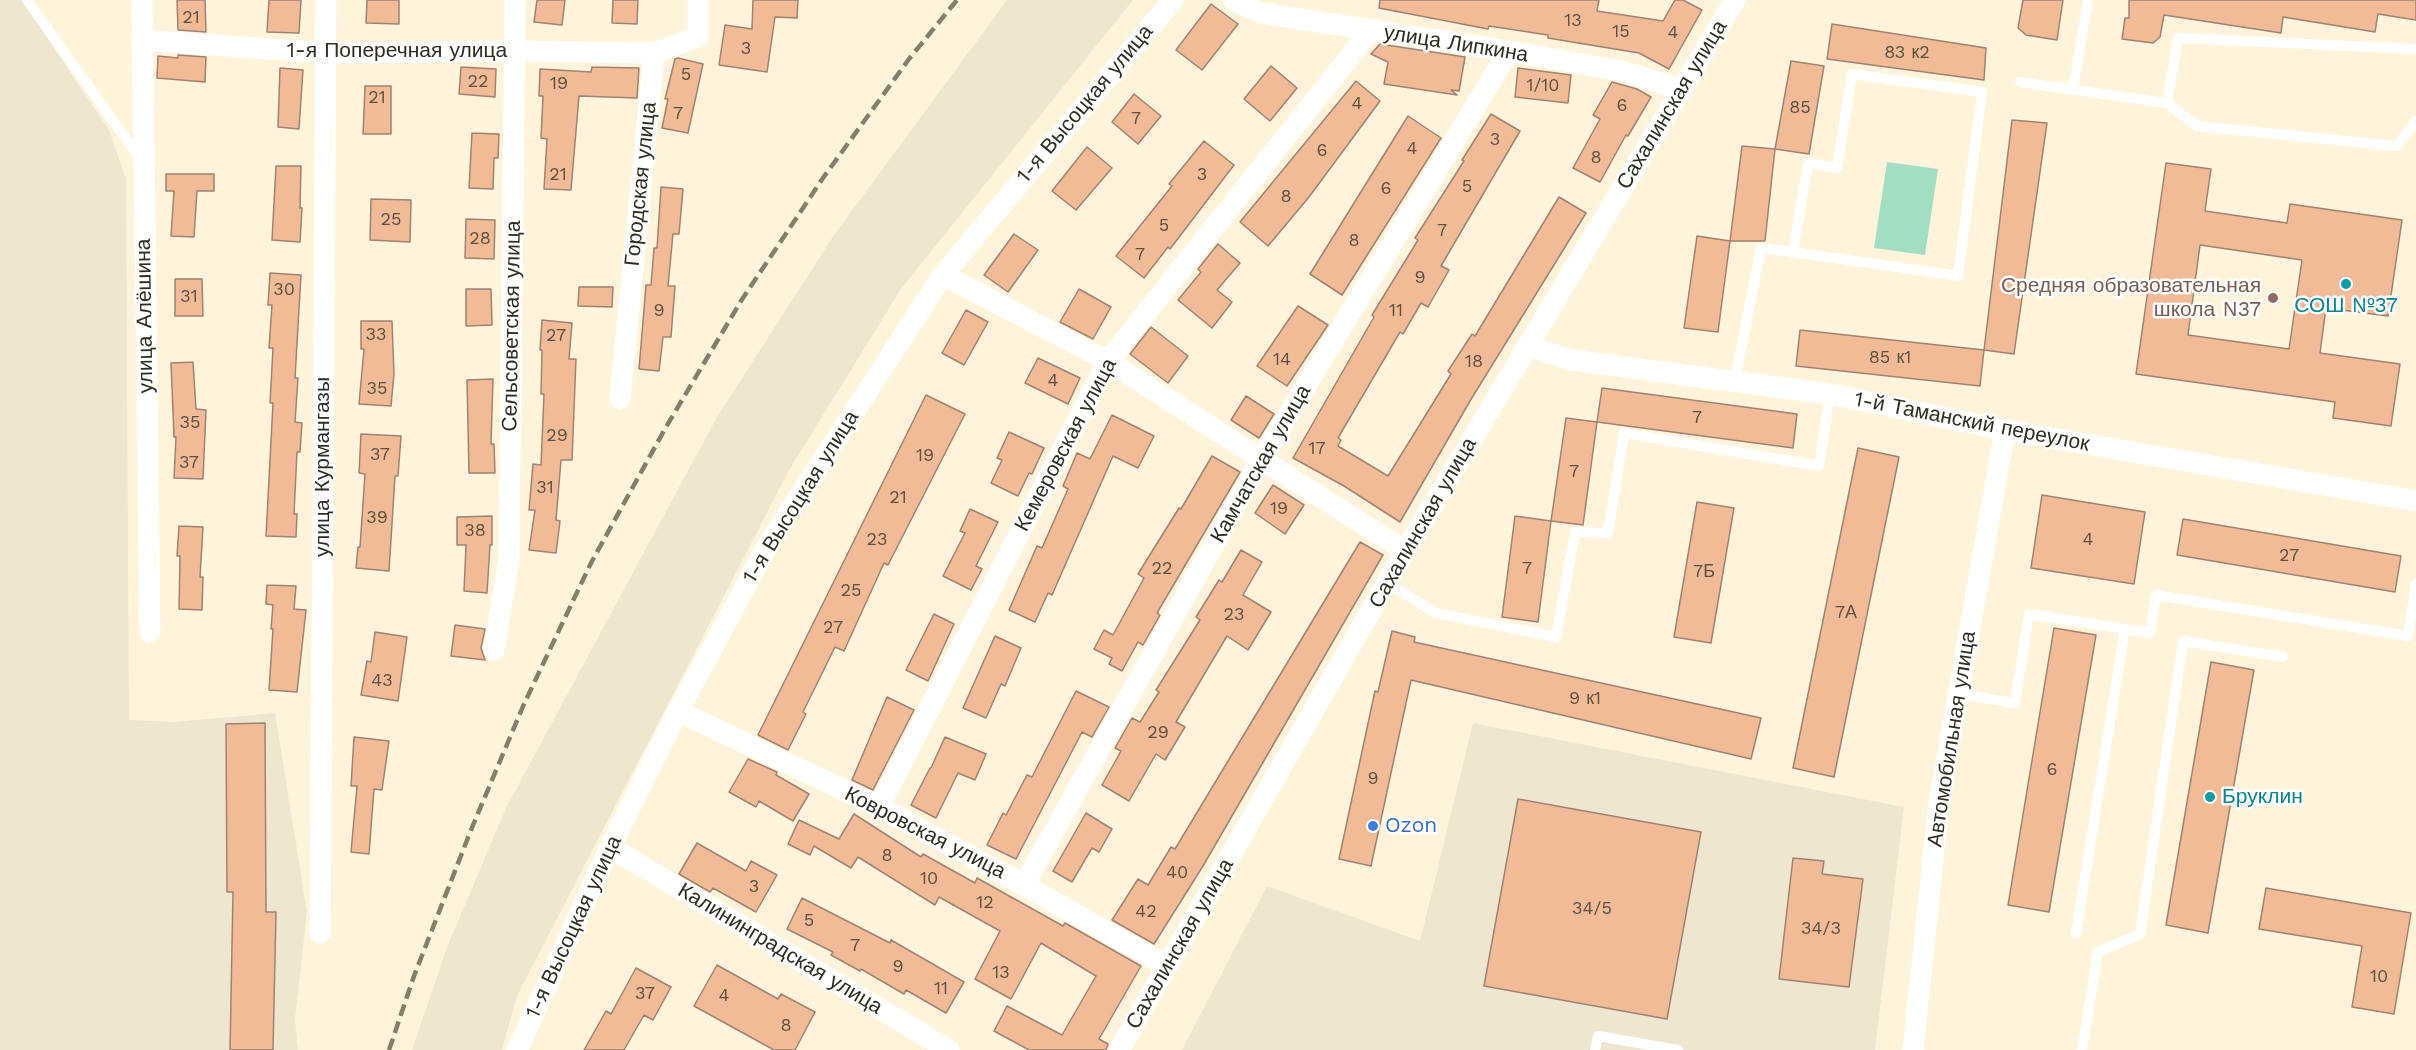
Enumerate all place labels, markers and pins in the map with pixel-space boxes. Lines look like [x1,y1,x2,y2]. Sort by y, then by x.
place label: Средняя образовательная школа N37 [2001,273,2261,323]
marker: СОШ №37 [2339,277,2353,291]
marker: Средняя образовательная школа N37 [2266,291,2280,305]
place label: СОШ №37 [2294,293,2398,319]
place label: Бруклин [2222,784,2303,810]
marker: Бруклин [2203,790,2217,804]
place label: Ozon [1385,813,1437,839]
marker: Ozon [1366,819,1380,833]

